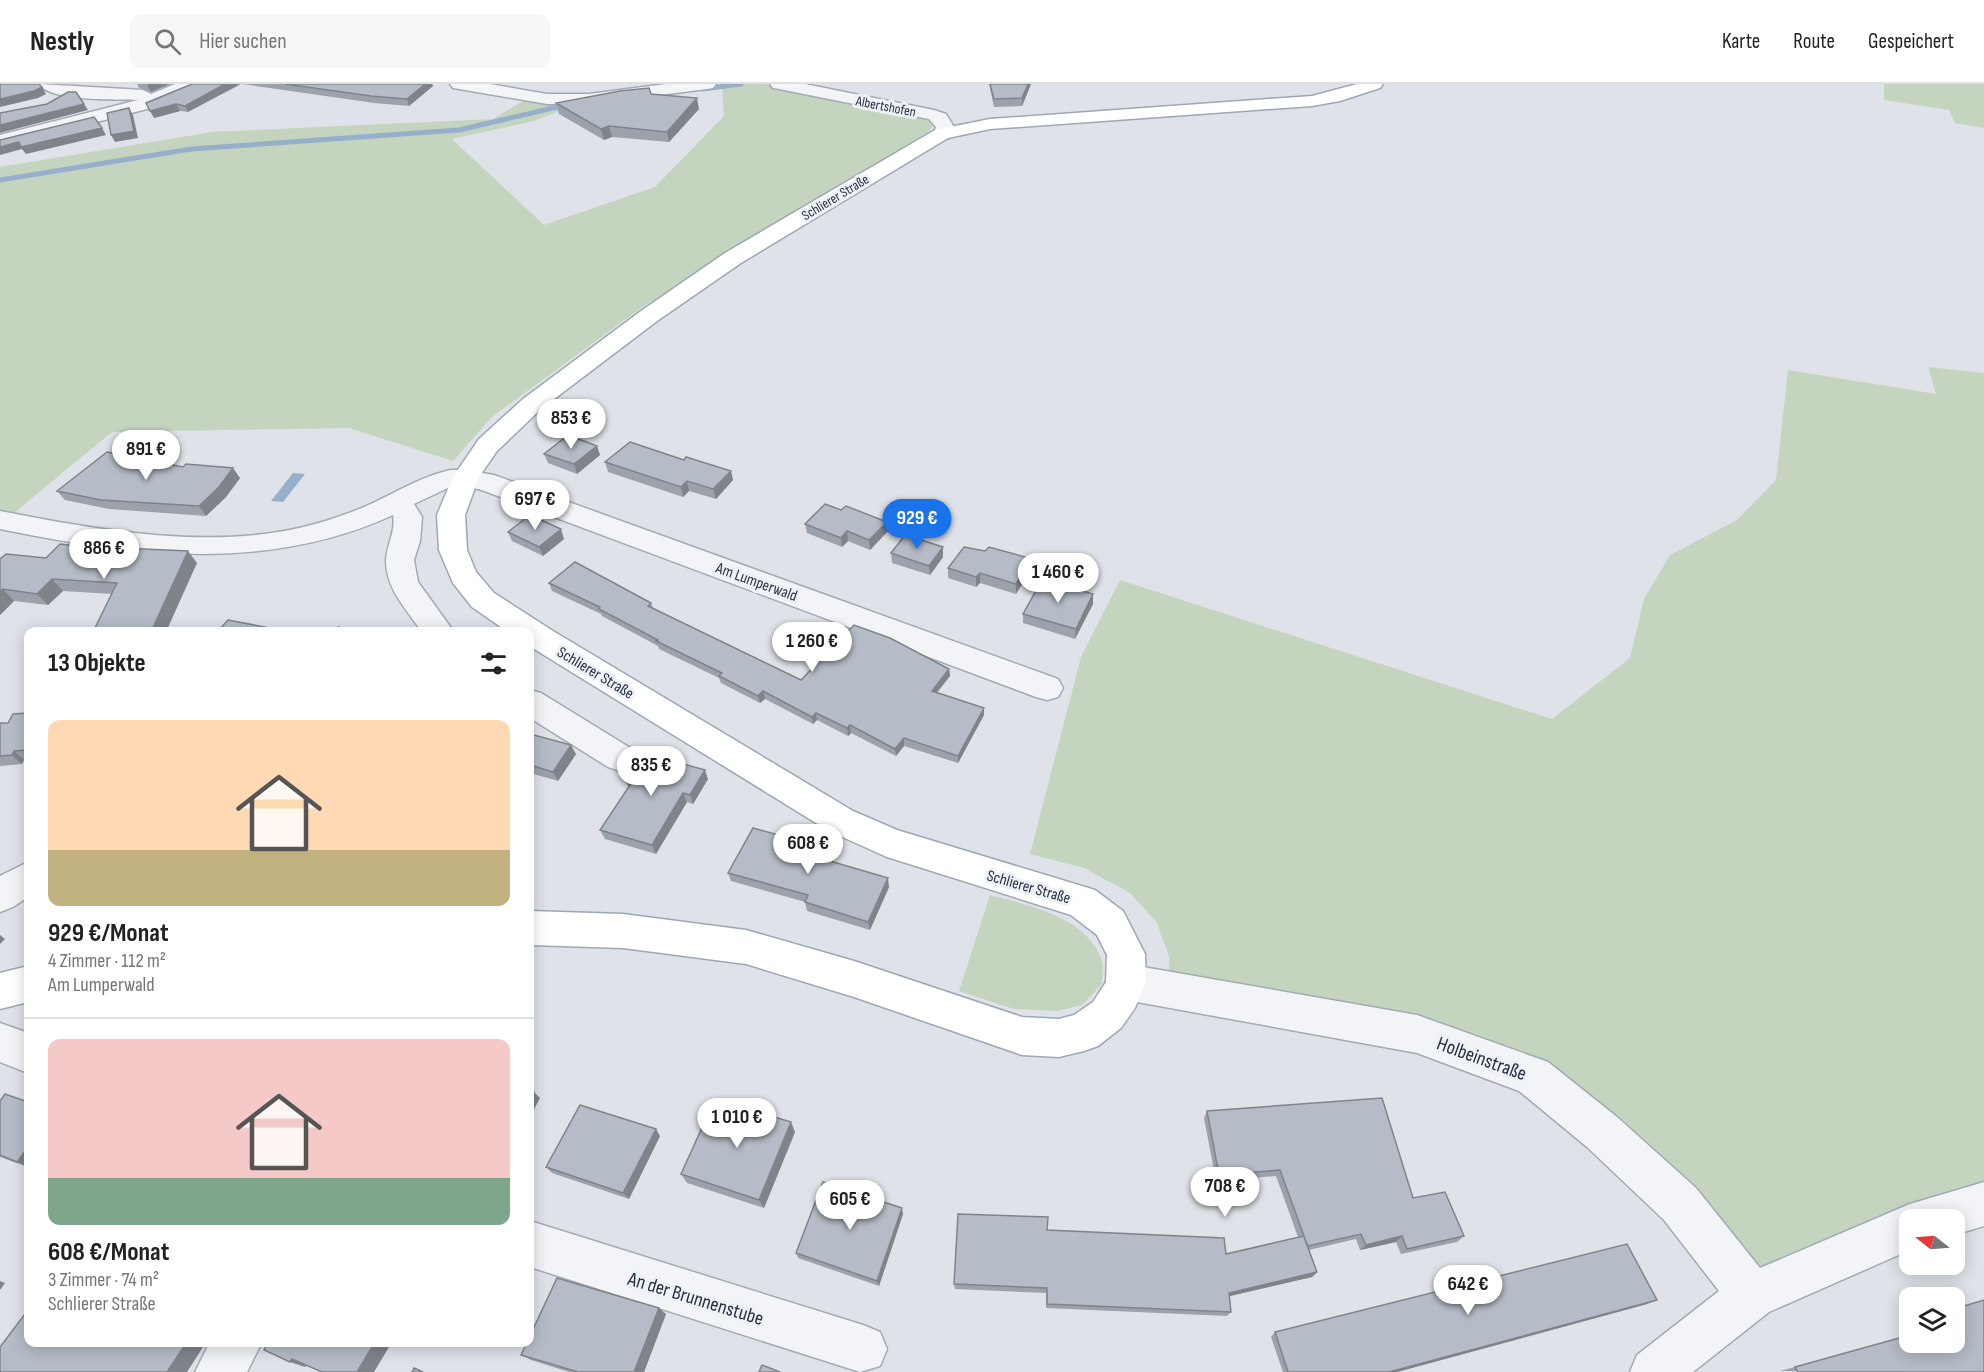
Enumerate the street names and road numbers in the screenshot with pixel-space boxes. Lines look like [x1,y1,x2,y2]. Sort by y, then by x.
street label: Albertshofen [853,92,917,121]
street label: Schlierer Straße [799,171,872,224]
street label: Am Lumperwald [712,559,800,606]
street label: Schlierer Straße [553,643,637,704]
street label: Schlierer Straße [985,866,1073,908]
street label: Holbeinstraße [1434,1032,1530,1086]
street label: An der Brunnenstube [624,1267,766,1331]

